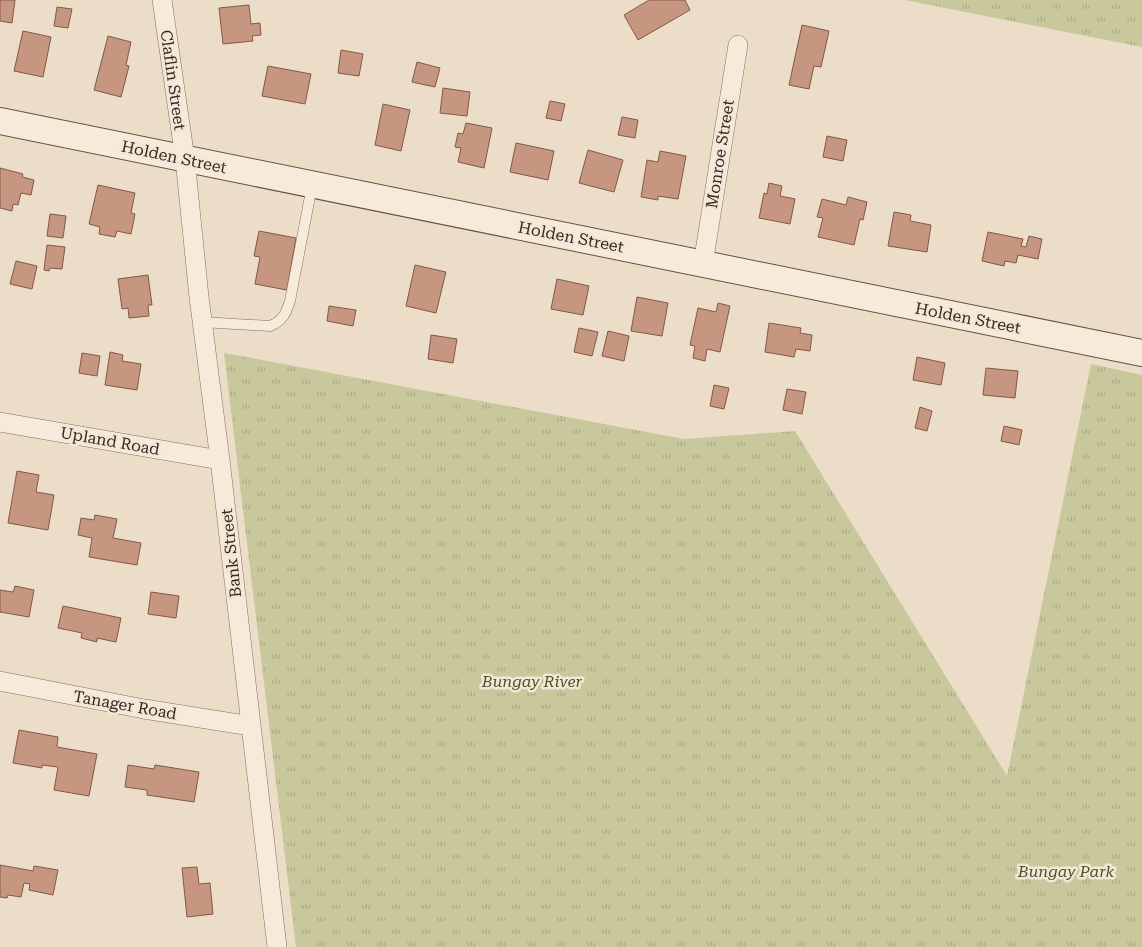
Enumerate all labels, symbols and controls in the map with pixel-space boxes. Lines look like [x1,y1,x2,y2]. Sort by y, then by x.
street label: Claflin Street [157,29,189,131]
street label: Monroe Street [702,98,738,210]
street label: Holden Street [120,137,228,177]
street label: Holden Street [517,217,625,257]
street label: Holden Street [914,298,1022,338]
street label: Upland Road [59,423,161,459]
street label: Bank Street [217,507,245,598]
park label: Bungay River [481,672,583,691]
street label: Tanager Road [72,687,178,723]
park label: Bungay Park [1017,862,1115,881]

